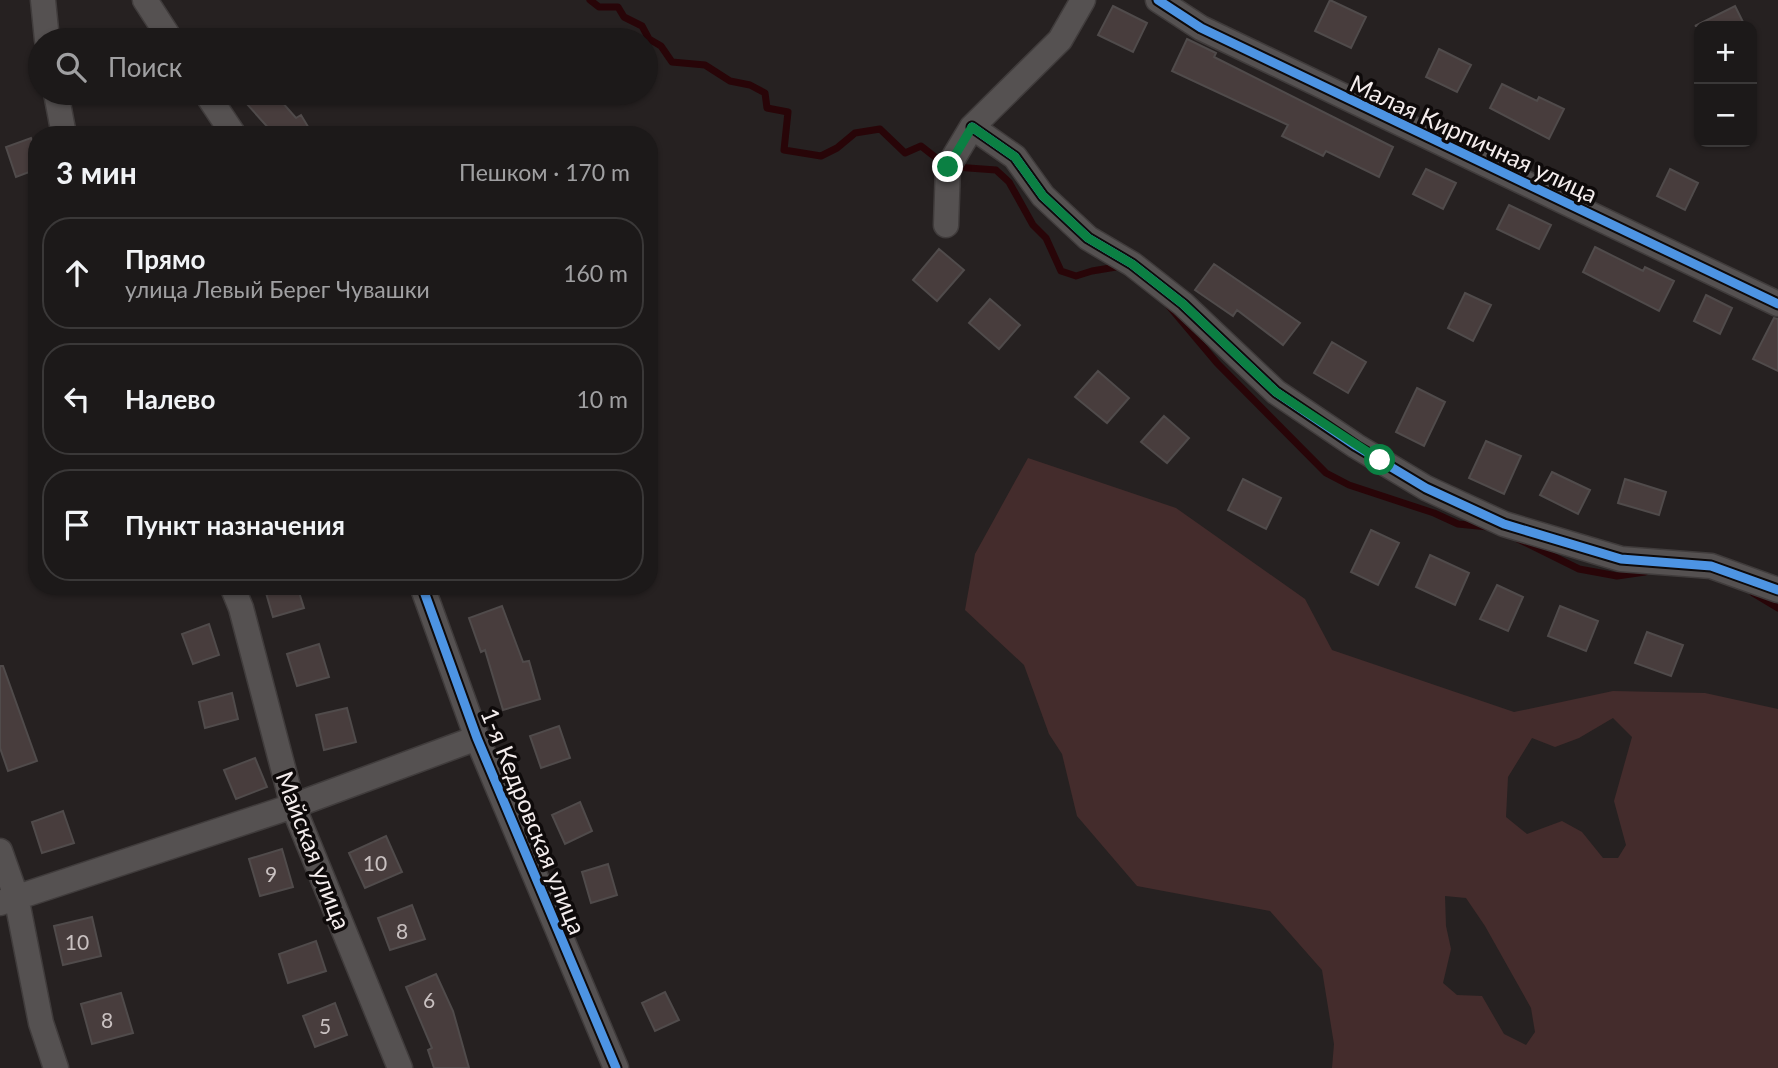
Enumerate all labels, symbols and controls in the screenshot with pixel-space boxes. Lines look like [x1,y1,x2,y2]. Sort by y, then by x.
map controls [1694,21,1757,147]
button: + [1694,21,1757,84]
search box [28,28,658,105]
icon: search [52,48,90,86]
text: Поиск [108,51,182,83]
street label: Малая Кирпичная улица [1346,68,1602,208]
button: − [1694,84,1757,147]
route end [932,151,963,182]
text: 3 мин [56,154,137,190]
text: Пешком · 170 m [459,158,630,186]
text: Прямо [125,243,206,275]
icon: ahead [58,254,96,292]
text: 160 m [563,259,628,287]
text: улица Левый Берег Чувашки [125,275,430,303]
icon: left [58,380,96,418]
text: Налево [125,383,215,415]
text: 10 m [577,385,628,413]
route start [1364,444,1395,475]
icon: arrive [58,506,96,544]
text: Пункт назначения [125,509,345,541]
street label: 1-я Кедровская улица [475,704,593,938]
street label: Майская улица [271,767,357,933]
house number: 10 [363,850,387,875]
house number: 9 [265,861,277,886]
house number: 8 [396,918,408,943]
house number: 10 [65,929,89,954]
house number: 6 [423,987,435,1012]
house number: 8 [101,1007,113,1032]
house number: 5 [319,1013,331,1038]

